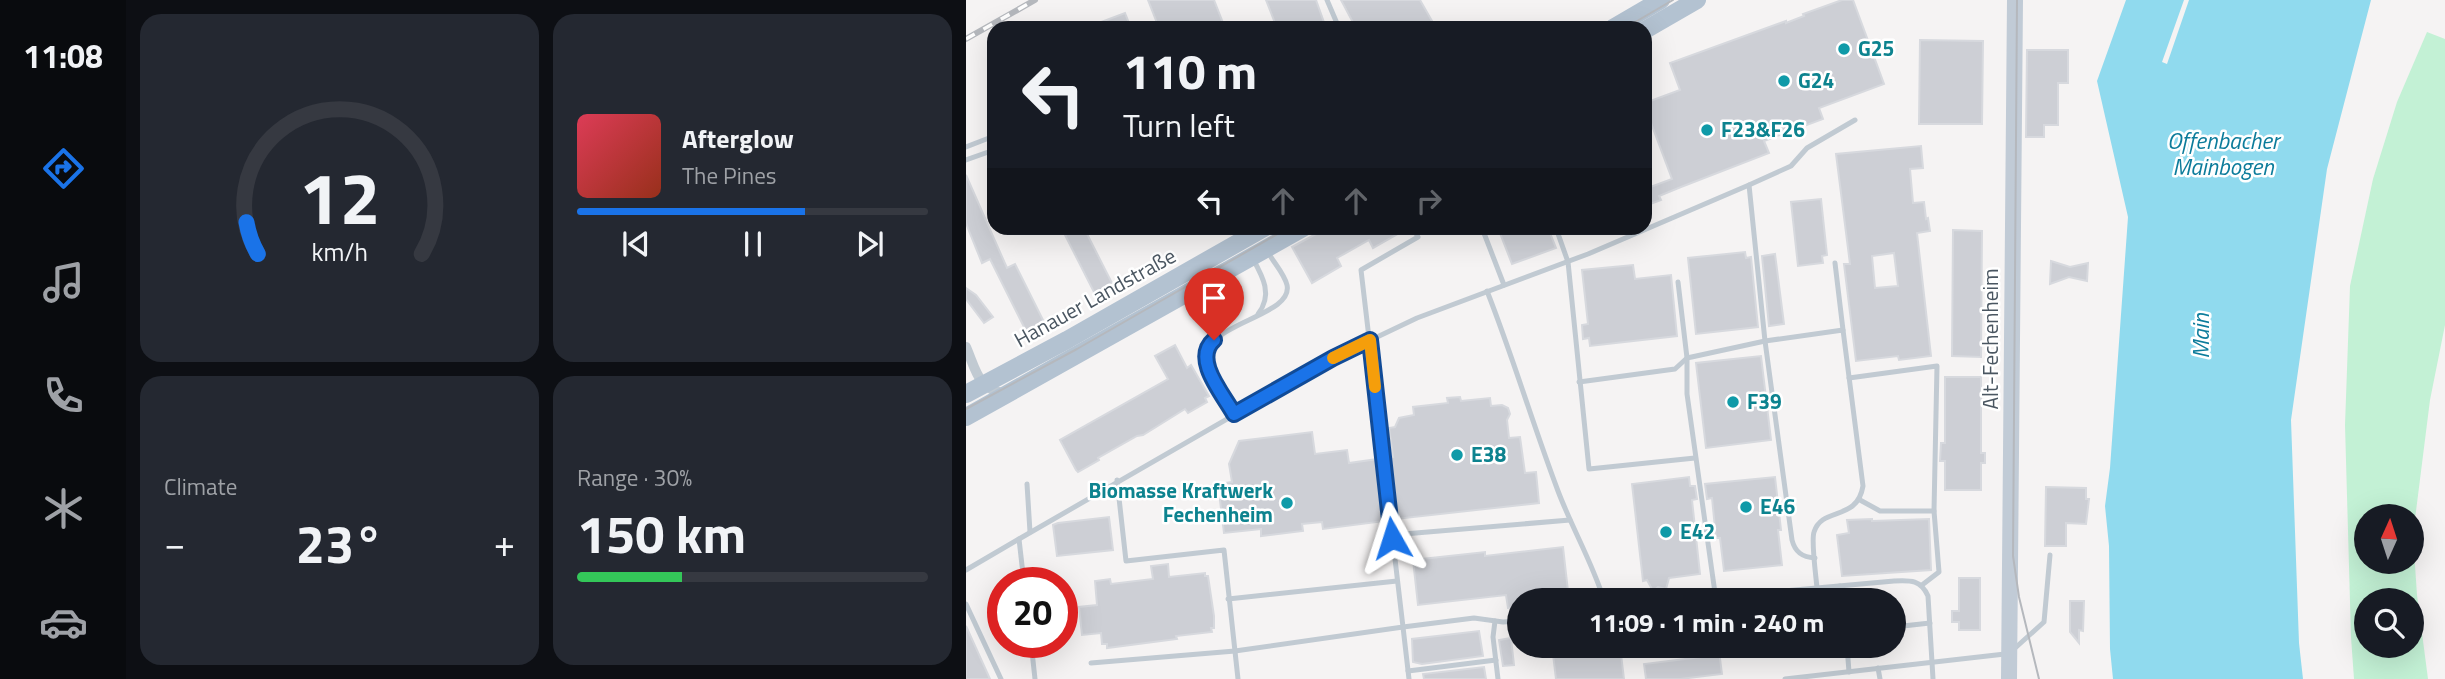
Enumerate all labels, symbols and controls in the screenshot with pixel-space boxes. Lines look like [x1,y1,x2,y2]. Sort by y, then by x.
text: 11:08 [23,32,103,80]
place label: G25 [1858,32,1894,64]
text: 110 m [1123,33,1257,108]
marker: G25 [1836,41,1852,57]
icon: left [1008,49,1099,140]
place label: G24 [1798,64,1834,96]
marker: G24 [1776,73,1792,89]
text: Turn left [1123,101,1235,149]
place label: F23&F26 [1721,113,1805,145]
text: Afterglow [682,119,794,158]
marker: F23&F26 [1699,122,1715,138]
water label: Offenbacher Mainbogen [2167,123,2282,184]
text: 12 [299,143,380,253]
icon: directions [39,144,88,193]
text: The Pines [682,158,776,193]
icon: left [1191,182,1229,220]
icon: ahead [1264,182,1302,220]
icon: ahead [1337,182,1375,220]
icon: right [1410,182,1448,220]
icon: previous [617,225,655,263]
icon: pause [734,225,772,263]
icon: next [851,225,889,263]
text: km/h [311,233,368,271]
street label: Hanauer Landstraße [1008,239,1181,355]
icon: music [39,258,88,307]
pin [1184,268,1244,340]
street label: Alt-Fechenheim [1974,268,2006,410]
icon: arrive [1195,279,1233,317]
water label: Main [2183,313,2218,359]
icon: phone [39,371,88,420]
place label: F39 [1747,385,1782,417]
marker: F39 [1725,394,1741,410]
place label: E38 [1471,438,1506,470]
marker: E38 [1449,447,1465,463]
text: Range · 30% [577,460,692,495]
text: Climate [164,469,237,504]
place label: Biomasse Kraftwerk Fechenheim [1089,474,1273,530]
icon: climate [39,484,88,533]
place label: E46 [1760,490,1795,522]
text: 150 km [577,494,746,573]
marker: Biomasse Kraftwerk Fechenheim [1279,495,1295,511]
marker: E46 [1738,499,1754,515]
position arrow [1355,501,1429,575]
text: 23° [296,504,383,583]
north arrow [2354,504,2424,574]
map controls [2354,504,2424,658]
text: − [164,514,185,572]
text: + [494,514,515,572]
place label: E42 [1680,515,1715,547]
marker: E42 [1658,524,1674,540]
speed limit sign: 20 [987,567,1078,658]
button: search [2354,588,2424,658]
icon: car [39,598,88,647]
text: 11:09 · 1 min · 240 m [1589,603,1824,642]

